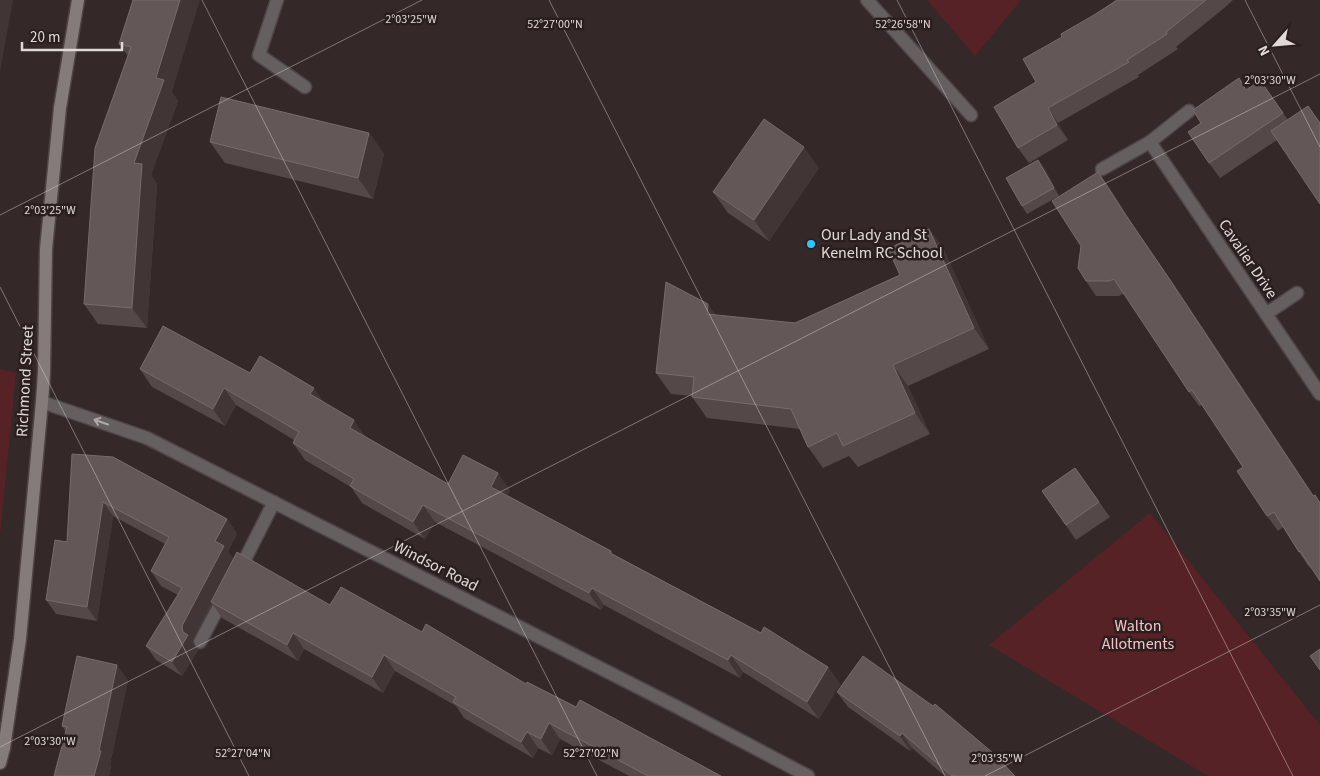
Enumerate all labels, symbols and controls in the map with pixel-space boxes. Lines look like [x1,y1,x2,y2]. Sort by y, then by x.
text: 2°03'25"W [385,11,437,28]
text: 52°27'00"N [527,16,583,33]
text: 52°26'58"N [875,16,931,33]
scale bar [22,20,122,52]
north arrow [1250,20,1300,70]
text: 20 m [30,27,60,48]
text: N [1253,42,1275,59]
text: 2°03'30"W [1244,72,1296,89]
text: 2°03'25"W [24,202,76,219]
street label: Cavalier Drive [1213,215,1283,303]
place label: Our Lady and St Kenelm RC School [821,224,943,264]
marker: Our Lady and St Kenelm RC School [805,238,817,250]
street label: Richmond Street [11,324,39,437]
one-way arrow [94,417,109,426]
street label: Windsor Road [390,535,482,597]
text: 2°03'35"W [1244,604,1296,621]
park label: Walton Allotments [1102,615,1175,655]
text: 2°03'30"W [24,733,76,750]
text: 52°27'04"N [215,745,271,762]
text: 52°27'02"N [563,745,619,762]
text: 2°03'35"W [971,750,1023,767]

